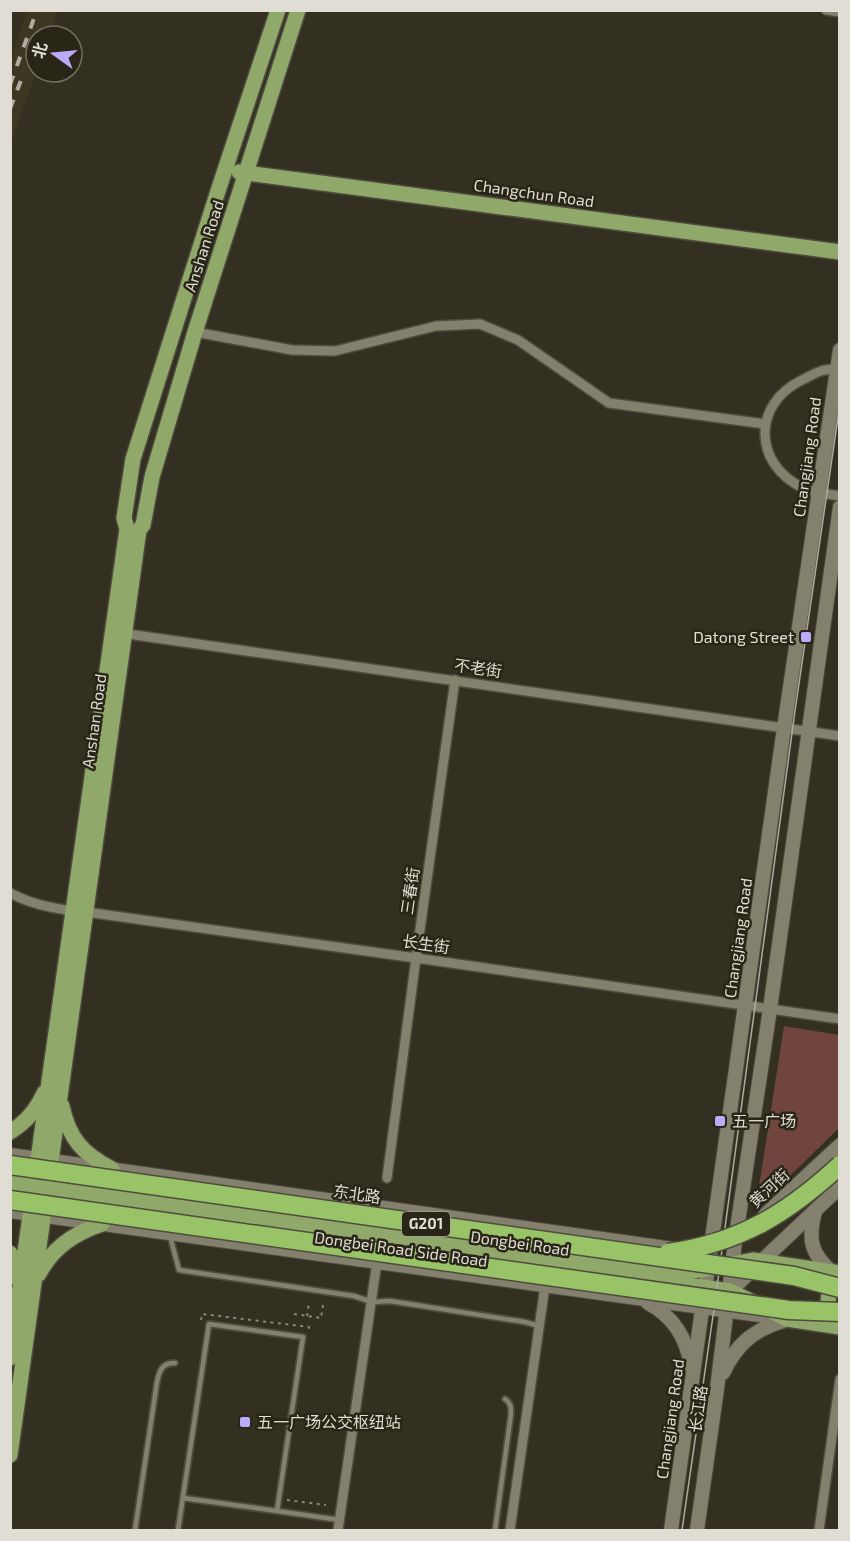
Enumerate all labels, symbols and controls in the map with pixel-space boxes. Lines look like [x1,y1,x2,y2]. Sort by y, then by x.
north arrow [24,24,84,84]
text: 北 [28,40,50,60]
street label: Changchun Road [473,175,595,210]
street label: Anshan Road [180,198,227,294]
street label: Changjiang Road [789,396,825,518]
place label: Datong Street [693,627,794,646]
marker: Datong Street [799,630,813,644]
street label: 不老街 [453,655,503,680]
street label: Anshan Road [77,672,110,769]
street label: 三春街 [397,866,422,916]
street label: Changjiang Road [720,877,756,999]
street label: 长生街 [401,931,451,956]
place label: 五一广场 [732,1111,796,1130]
marker: 五一广场 [713,1114,727,1128]
street label: 黄河街 [745,1164,793,1211]
street label: 东北路 [332,1181,382,1206]
road number: G201 [402,1212,450,1236]
street label: Dongbei Road [469,1226,571,1259]
street label: Dongbei Road Side Road [313,1227,489,1270]
street label: Changjiang Road [652,1358,688,1480]
street label: 长江路 [685,1384,710,1434]
place label: 五一广场公交枢纽站 [257,1412,401,1431]
marker: 五一广场公交枢纽站 [238,1415,252,1429]

